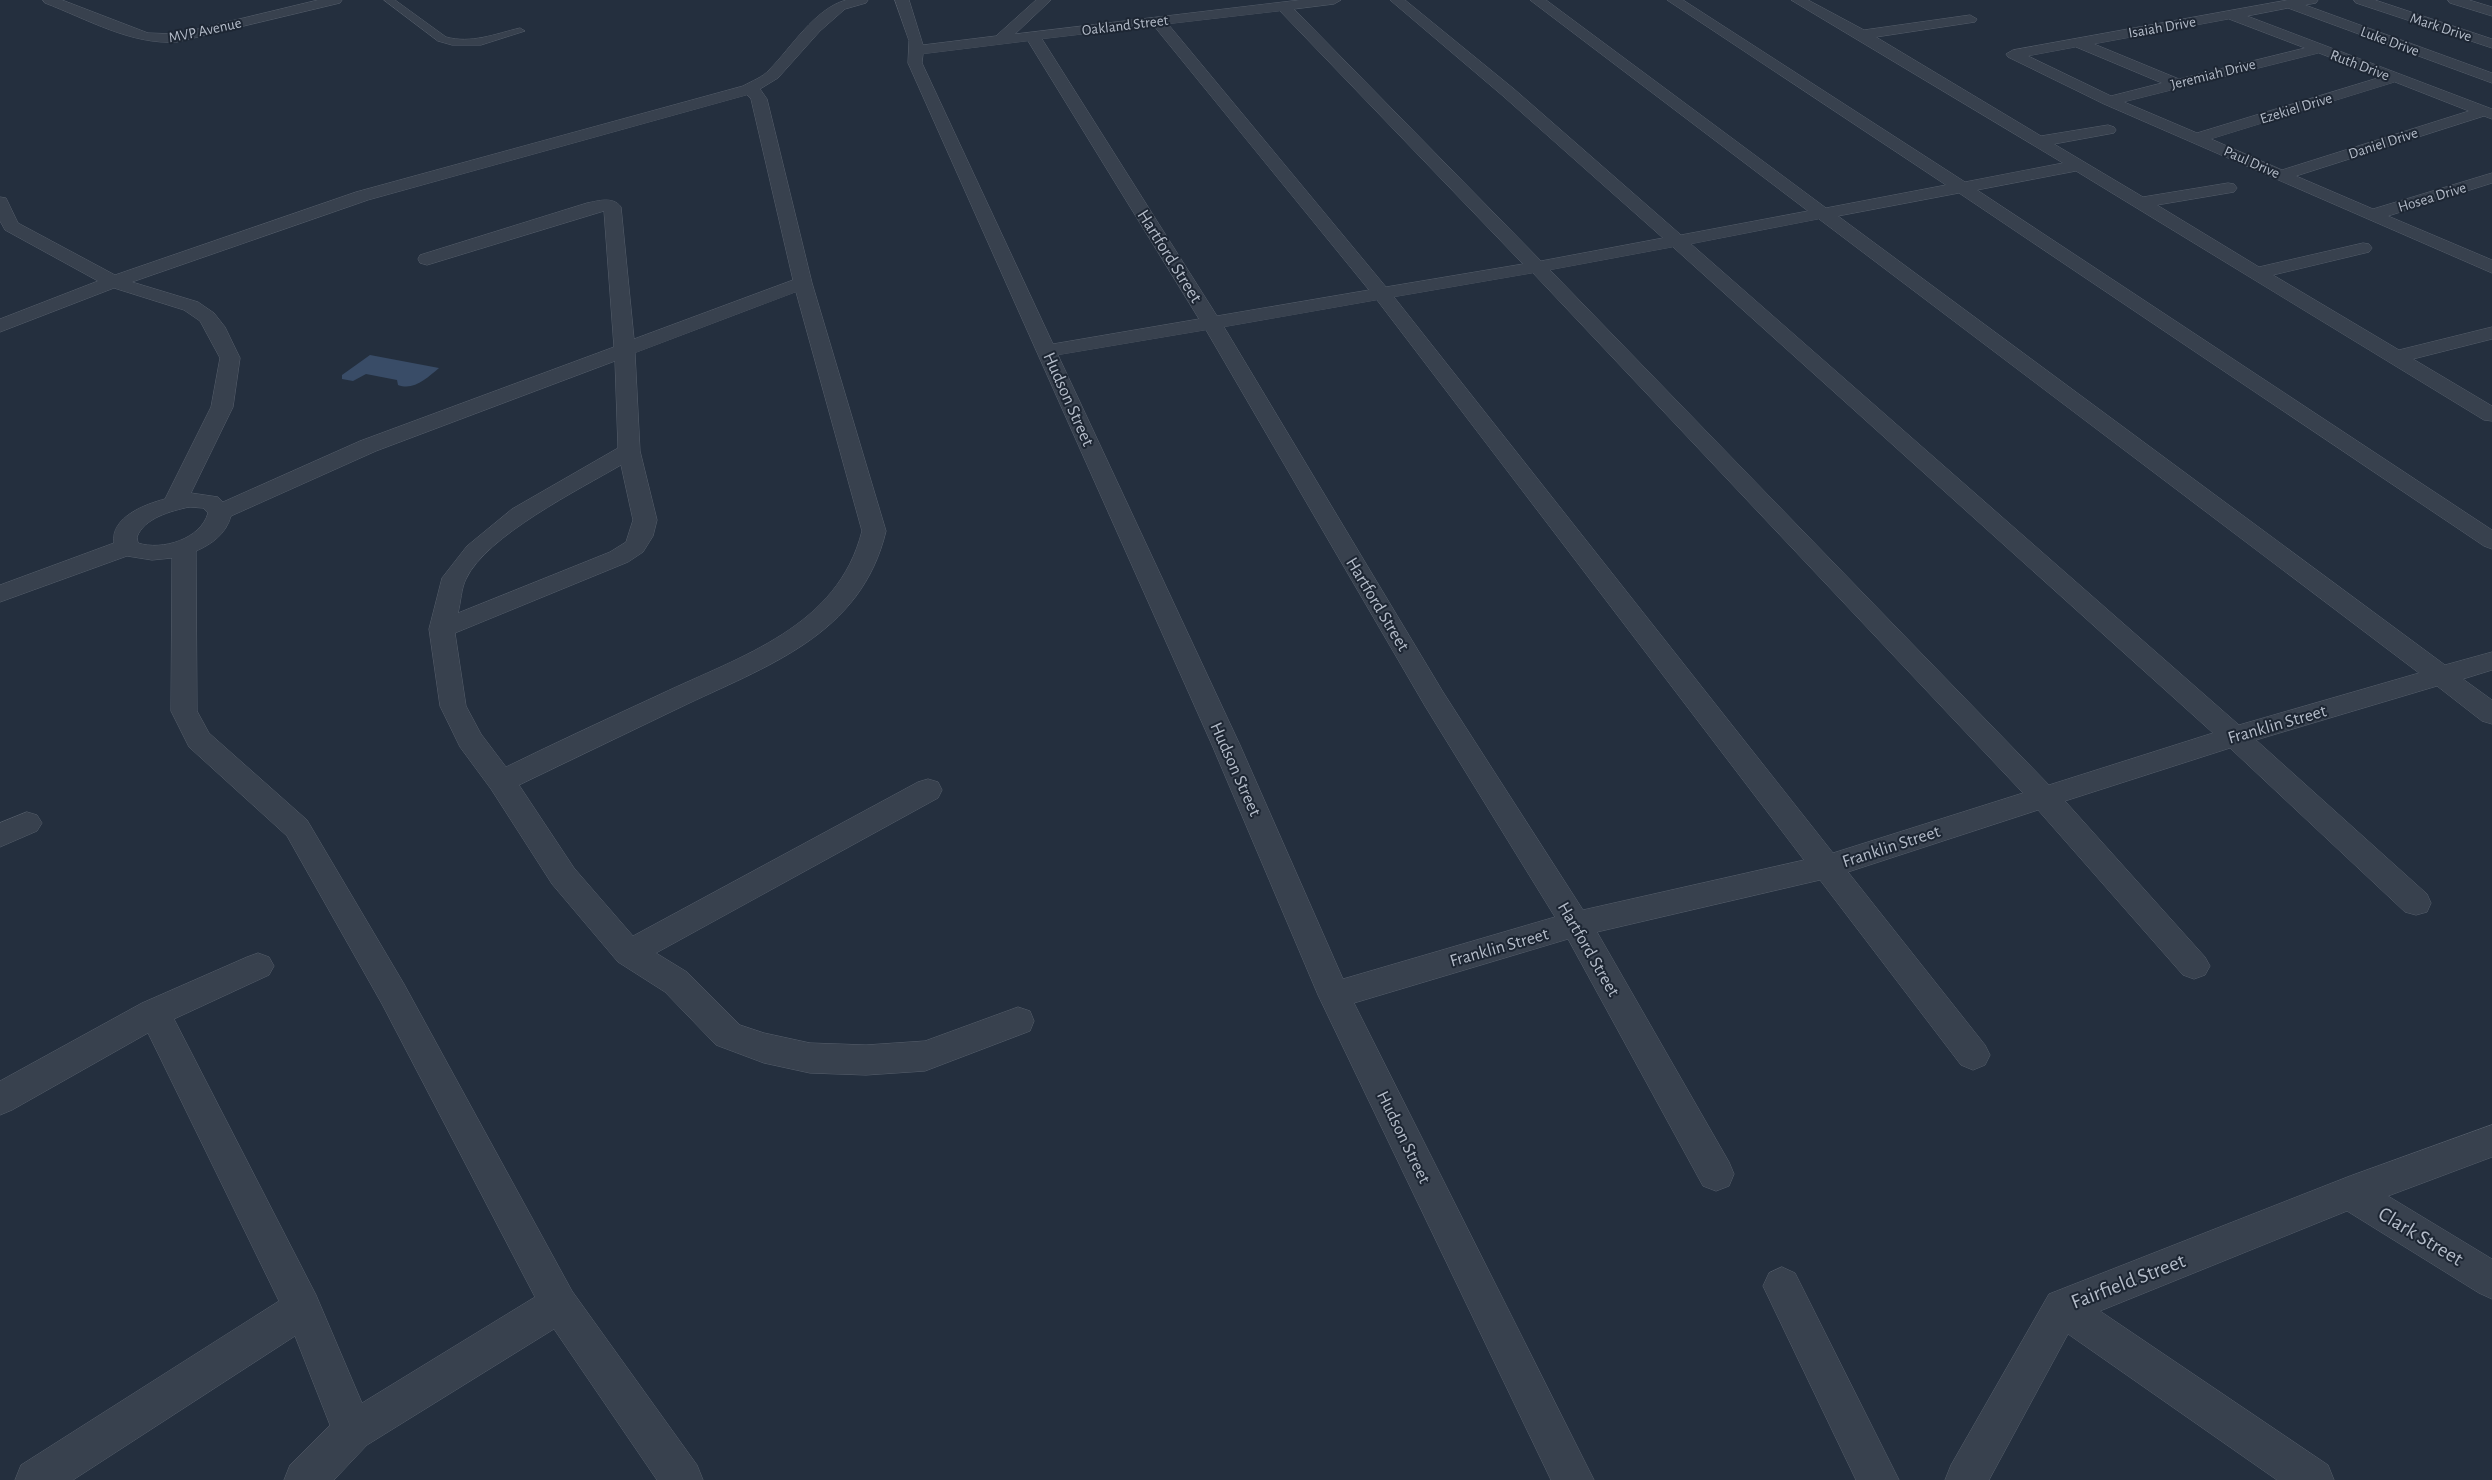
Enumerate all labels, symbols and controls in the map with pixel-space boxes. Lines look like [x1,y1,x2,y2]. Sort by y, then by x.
street label: Mark Drive [2408,10,2474,44]
street label: Oakland Street [1081,13,1169,38]
street label: Isaiah Drive [2127,14,2197,41]
street label: MVP Avenue [167,15,243,46]
street label: Luke Drive [2359,24,2421,59]
street label: Ruth Drive [2328,47,2391,84]
street label: Jeremiah Drive [2169,57,2257,92]
street label: Ezekiel Drive [2258,90,2334,127]
street label: Daniel Drive [2347,125,2420,162]
street label: Paul Drive [2222,144,2282,181]
street label: Hosea Drive [2396,180,2468,215]
street label: Hartford Street [1133,207,1205,306]
street label: Hudson Street [1039,350,1097,449]
street label: Hartford Street [1342,554,1412,655]
street label: Franklin Street [2226,702,2329,748]
street label: Hudson Street [1206,720,1264,819]
street label: Franklin Street [1840,823,1943,871]
street label: Hartford Street [1554,899,1623,1000]
street label: Franklin Street [1448,925,1551,971]
street label: Hudson Street [1373,1088,1433,1187]
street label: Clark Street [2375,1203,2467,1270]
street label: Fairfield Street [2068,1250,2188,1313]

